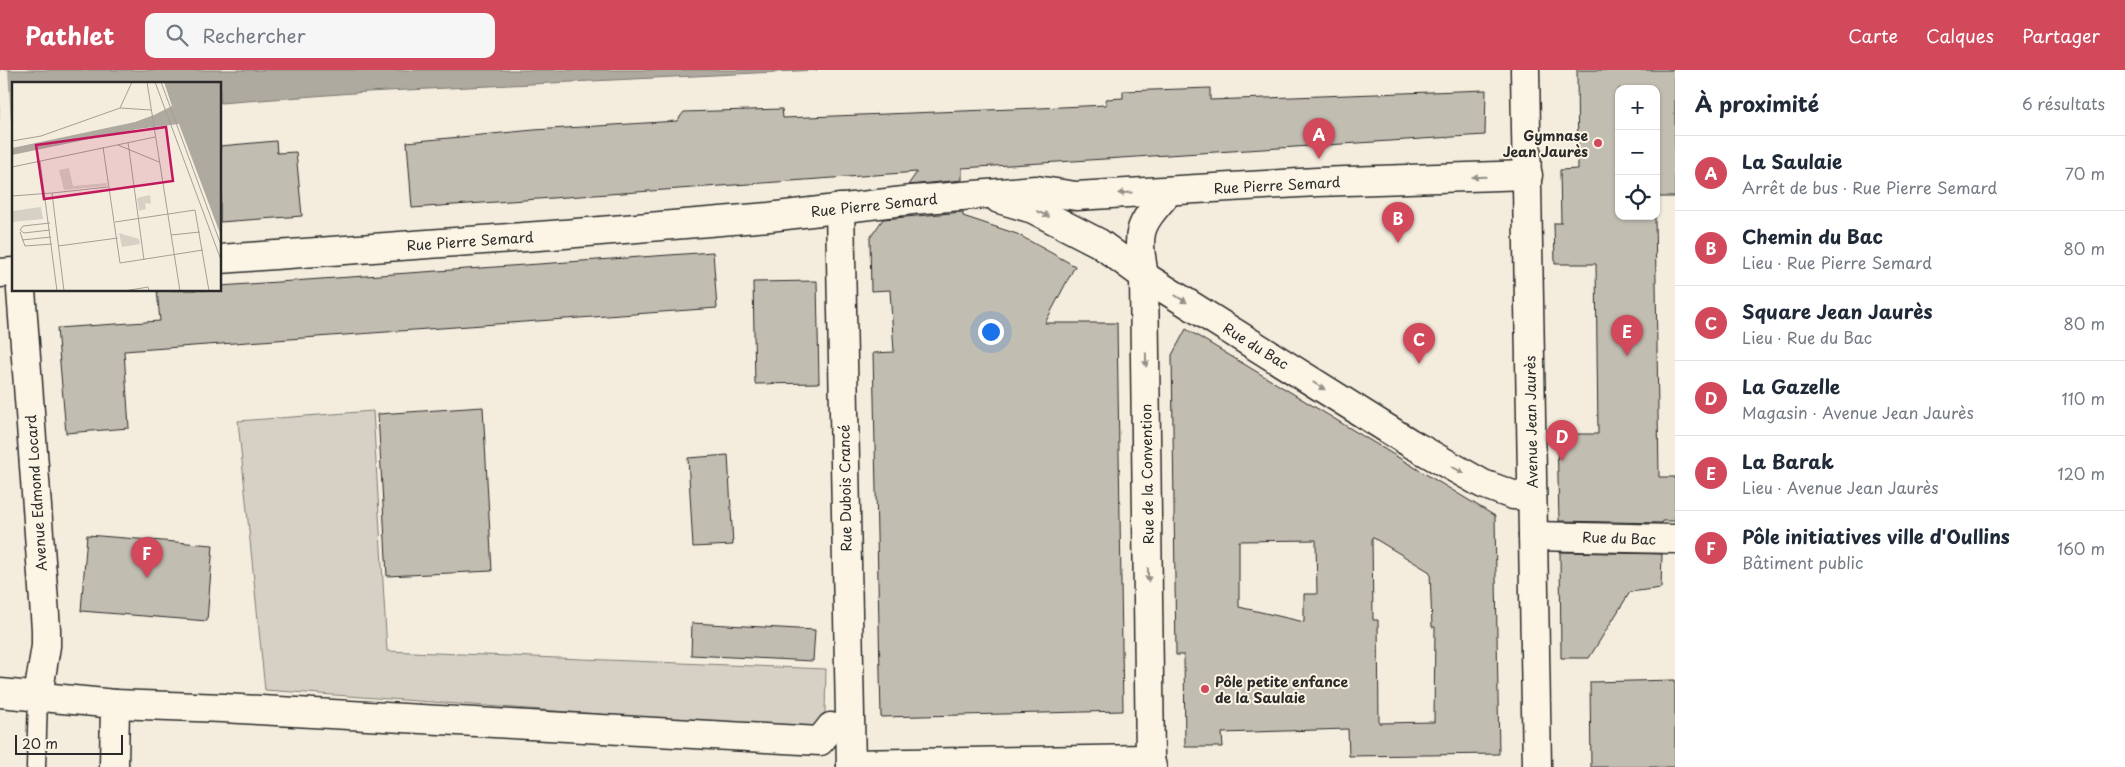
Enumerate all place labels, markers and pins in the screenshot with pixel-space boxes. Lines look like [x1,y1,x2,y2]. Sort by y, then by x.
pin: A [1303,118,1335,159]
place label: Gymnase Jean Jaurès [1503,125,1588,162]
marker: Gymnase Jean Jaurès [1592,137,1604,149]
pin: B [1382,202,1414,243]
pin: E [1611,315,1643,356]
pin: C [1403,323,1435,364]
pin: D [1546,420,1578,461]
pin: F [131,537,163,578]
place label: Pôle petite enfance de la Saulaie [1215,671,1349,708]
marker: Pôle petite enfance de la Saulaie [1199,683,1211,695]

